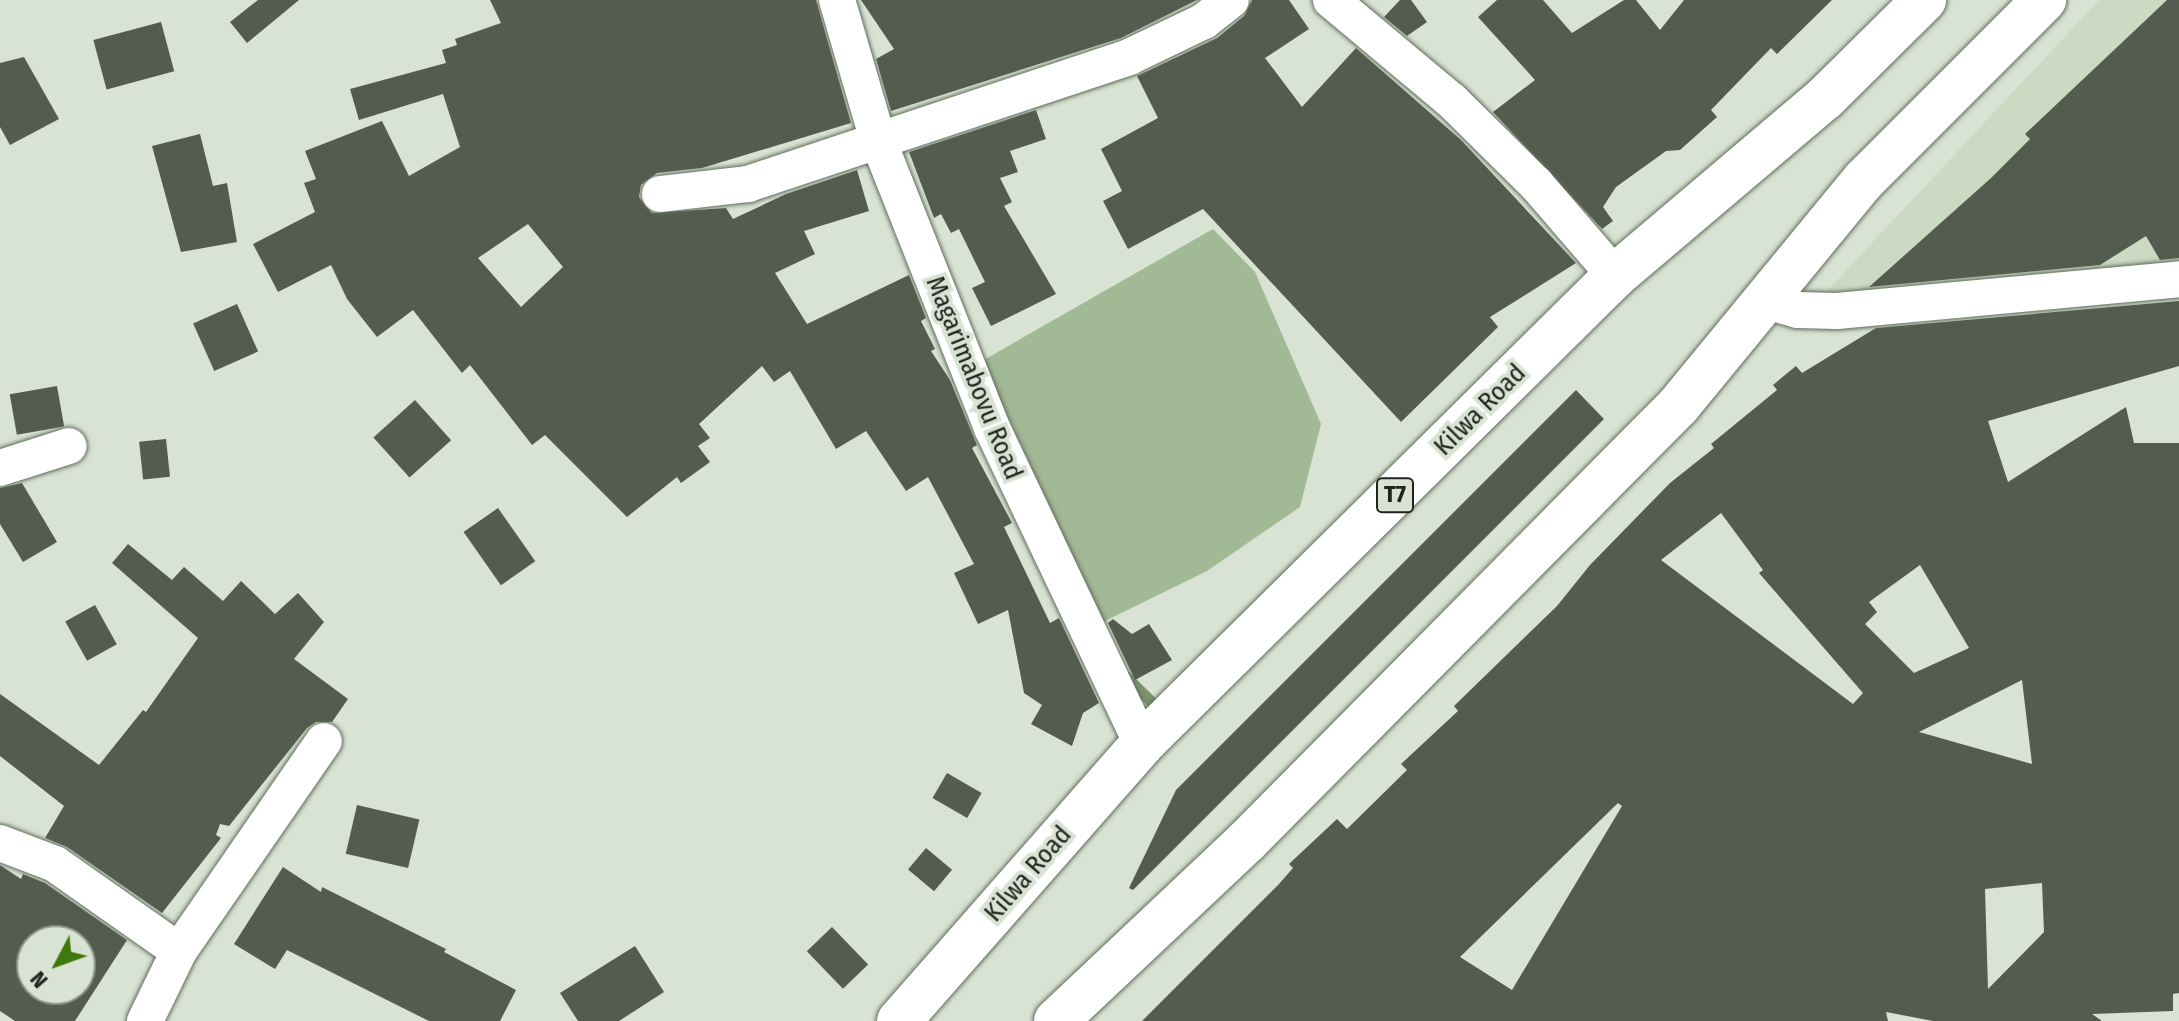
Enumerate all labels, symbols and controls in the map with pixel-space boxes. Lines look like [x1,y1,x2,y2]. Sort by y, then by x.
street label: Magarimabovu Road [919,272,1029,484]
street label: Kilwa Road [1428,358,1532,462]
road number: T7 [1375,475,1415,515]
street label: Kilwa Road [978,820,1078,928]
north arrow [16,925,96,1005]
text: N [25,966,54,994]

